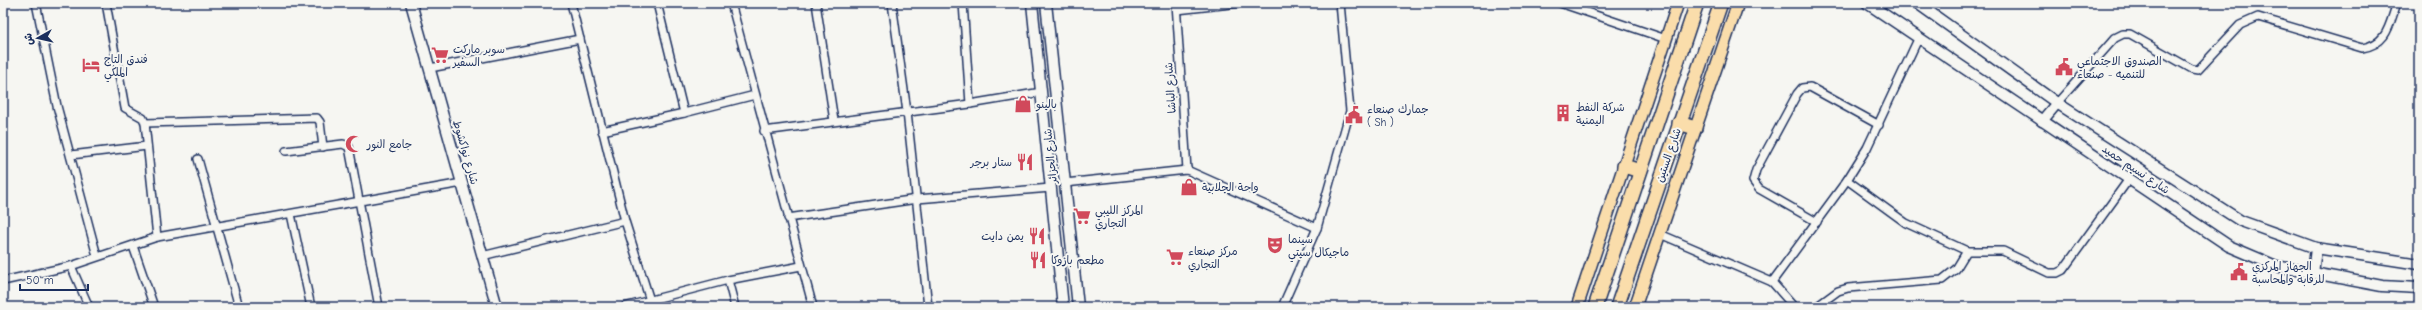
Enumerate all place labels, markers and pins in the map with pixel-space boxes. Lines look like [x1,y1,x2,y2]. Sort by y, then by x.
place label: سوبر ماركت السفير [452,43,505,69]
supermarket icon: سوبر ماركت السفير [430,45,450,65]
place label: فندق التاج الملكي [104,53,148,83]
hotel icon: فندق التاج الملكي [81,55,101,75]
place label: الصندوق الاجتماعي للتنميه - صنعاء [2077,55,2162,81]
public building icon: الصندوق الاجتماعي للتنميه - صنعاء [2054,57,2074,77]
shop icon: بالينو [1013,94,1033,114]
place label: بالينو [1035,98,1057,112]
place label: شركة النفط اليمنية [1576,101,1625,127]
place label: جمارك صنعاء ( Sh ) [1367,103,1429,129]
building icon: شركة النفط اليمنية [1553,103,1573,123]
public building icon: جمارك صنعاء ( Sh ) [1344,105,1364,125]
mosque icon: جامع النور [344,134,364,154]
place label: جامع النور [366,138,412,153]
restaurant icon: ستار برجر [1015,152,1035,172]
place label: ستار برجر [970,156,1012,170]
shop icon: واحة الجلابية [1179,177,1199,197]
place label: واحة الجلابية [1202,181,1259,195]
place label: المركز الليبي التجاري [1095,204,1143,232]
supermarket icon: المركز الليبي التجاري [1072,206,1092,226]
restaurant icon: يمن دايت [1027,226,1047,246]
place label: يمن دايت [981,230,1024,243]
place label: سينما ماجيكال سيتي [1288,233,1349,263]
theatre icon: سينما ماجيكال سيتي [1265,235,1285,255]
place label: مركز صنعاء التجاري [1188,245,1238,273]
supermarket icon: مركز صنعاء التجاري [1165,247,1185,267]
restaurant icon: مطعم بازوكا [1028,250,1048,270]
place label: مطعم بازوكا [1051,254,1104,269]
place label: الجهاز المركزي للرقابة والمحاسبة [2252,260,2324,287]
public building icon: الجهاز المركزي للرقابة والمحاسبة [2229,262,2249,282]

